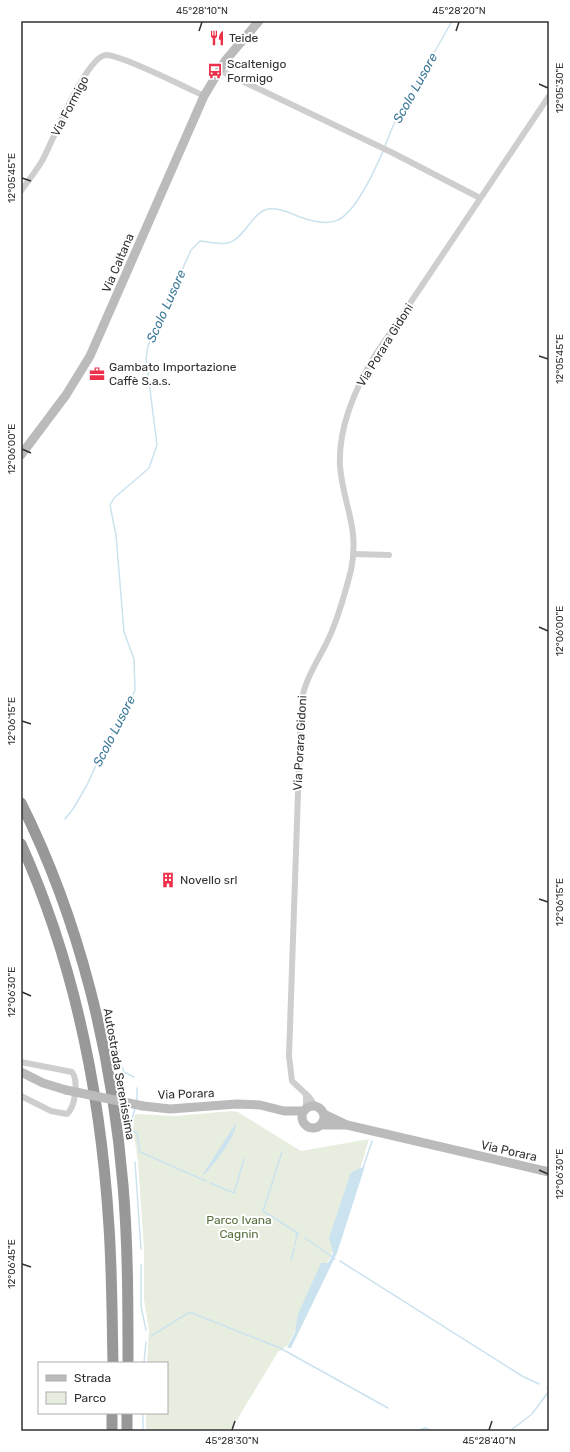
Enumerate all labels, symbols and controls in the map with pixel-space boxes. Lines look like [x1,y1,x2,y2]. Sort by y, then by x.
text: 45°28'10"N [176,5,228,17]
text: 45°28'20"N [432,5,486,17]
restaurant icon: Teide [208,29,226,47]
place label: Teide [229,31,259,45]
water label: Scolo Lusore [390,50,440,126]
place label: Scaltenigo Formigo [227,57,286,85]
bus stop icon: Scaltenigo Formigo [206,62,224,80]
text: 12°05'30"E [554,63,566,113]
street label: Via Formigo [48,73,92,139]
text: 12°05'45"E [6,153,18,203]
street label: Via Caltana [99,231,137,295]
water label: Scolo Lusore [143,268,189,344]
street label: Via Porara Gidoni [354,301,416,389]
text: 12°05'45"E [554,334,566,384]
place label: Gambato Importazione Caffè S.a.s. [109,360,237,388]
office icon: Gambato Importazione Caffè S.a.s. [88,365,106,383]
text: 12°06'00"E [6,424,18,474]
text: 12°06'00"E [554,606,566,656]
water label: Scolo Lusore [90,693,138,769]
street label: Via Porara Gidoni [291,695,309,791]
text: 12°06'15"E [6,697,18,745]
building icon: Novello srl [159,871,177,889]
place label: Novello srl [180,873,237,887]
text: 12°06'15"E [554,878,566,926]
text: 12°06'30"E [6,967,18,1017]
street label: Autostrada Serenissima [101,1007,137,1141]
street label: Via Porara [157,1086,215,1102]
street label: Via Porara [480,1138,538,1164]
text: 12°06'30"E [554,1149,566,1199]
park label: Parco Ivana Cagnin [206,1213,272,1241]
text: 12°06'45"E [6,1239,18,1289]
legend [38,1362,168,1414]
text: Strada [74,1371,111,1385]
text: Parco [74,1391,106,1405]
text: 45°28'30"N [205,1435,259,1447]
text: 45°28'40"N [462,1435,516,1447]

